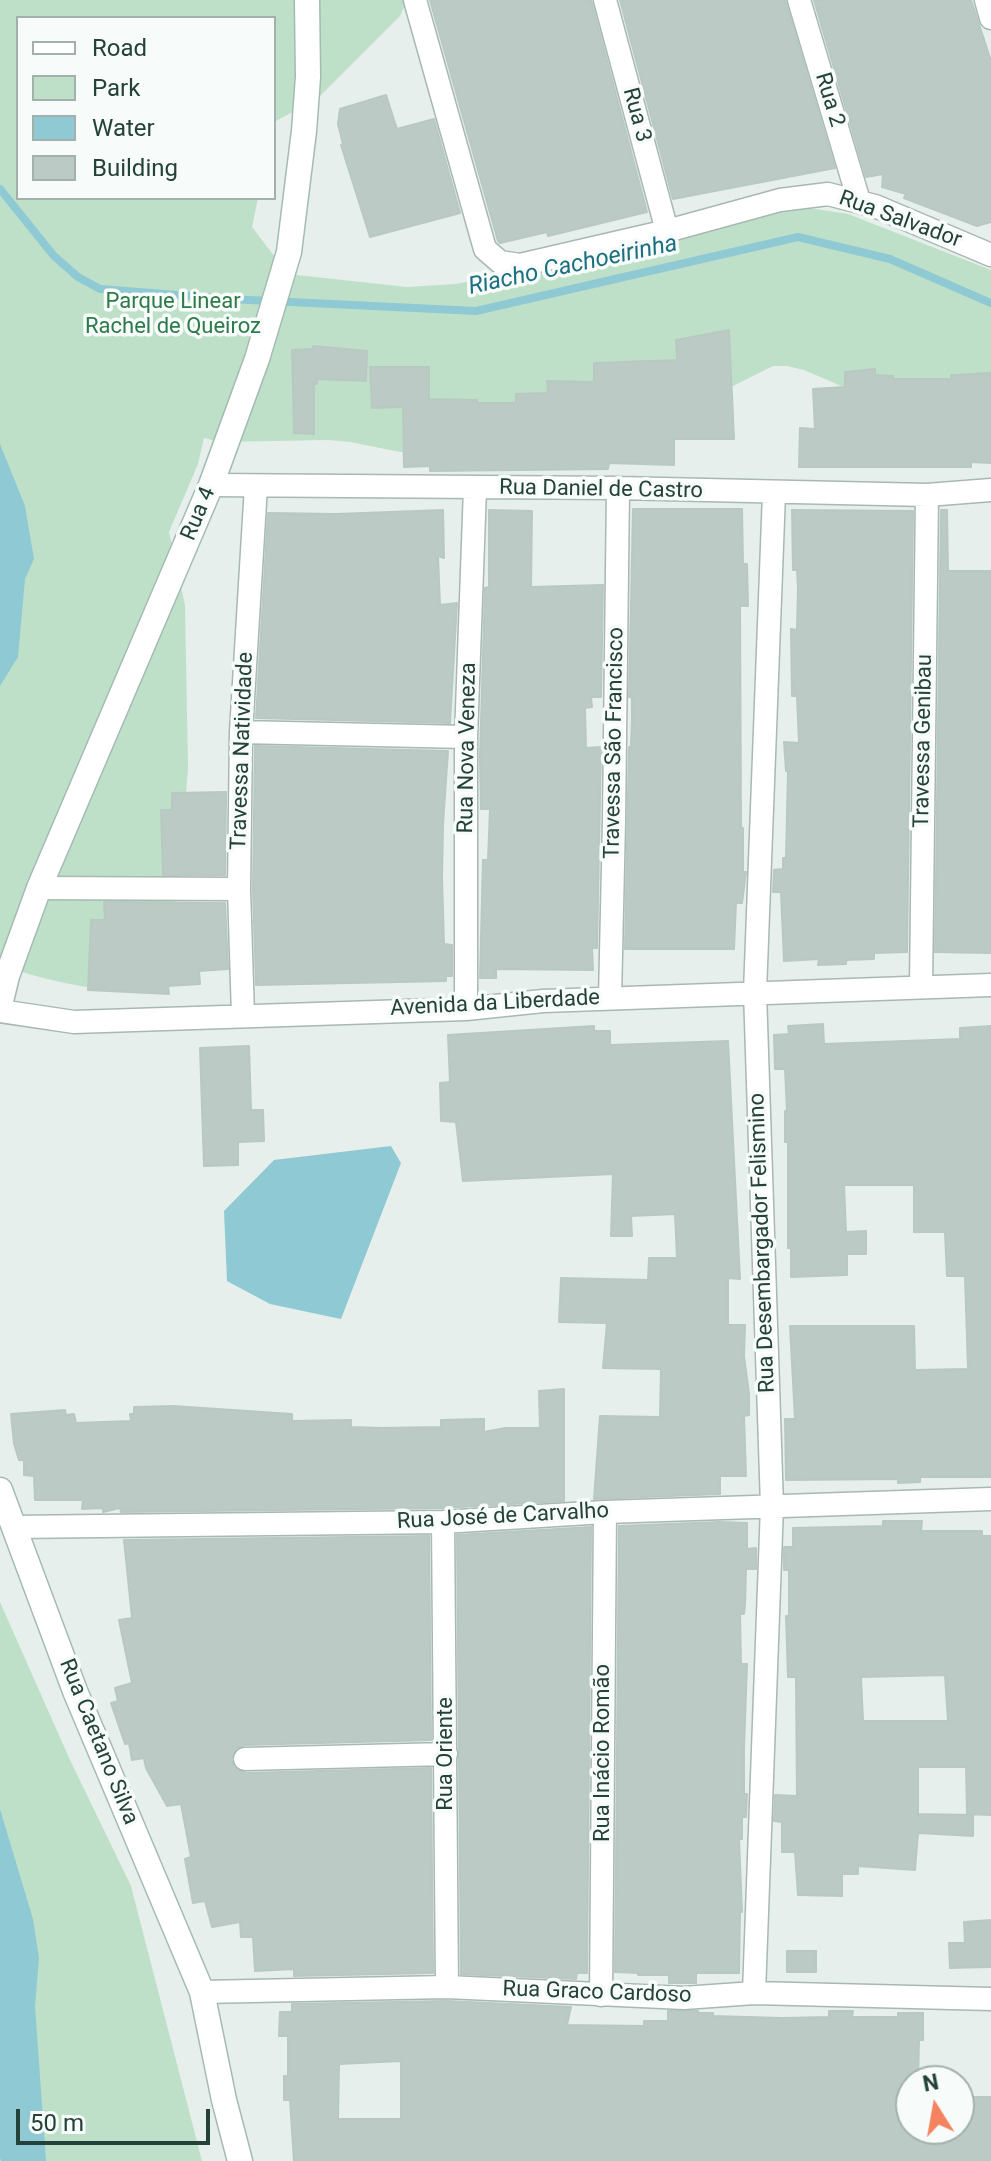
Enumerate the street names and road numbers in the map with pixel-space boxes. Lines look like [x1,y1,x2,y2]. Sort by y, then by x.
street label: Rua 2 [808,70,850,130]
street label: Rua 3 [616,85,656,145]
street label: Rua Salvador [835,186,965,254]
street label: Rua Daniel de Castro [499,475,703,505]
street label: Rua 4 [176,483,222,545]
street label: Travessa São Francisco [600,627,630,859]
street label: Travessa Natividade [226,652,260,850]
street label: Travessa Genibau [909,654,939,828]
street label: Rua Nova Veneza [453,662,483,834]
street label: Avenida da Liberdade [389,985,601,1023]
street label: Rua Desembargador Felismino [745,1092,781,1394]
street label: Rua José de Carvalho [396,1498,610,1536]
street label: Rua Caetano Silva [53,1655,143,1829]
street label: Rua Inácio Romão [590,1664,616,1842]
street label: Rua Oriente [433,1697,459,1811]
street label: Rua Graco Cardoso [502,1977,692,2009]

